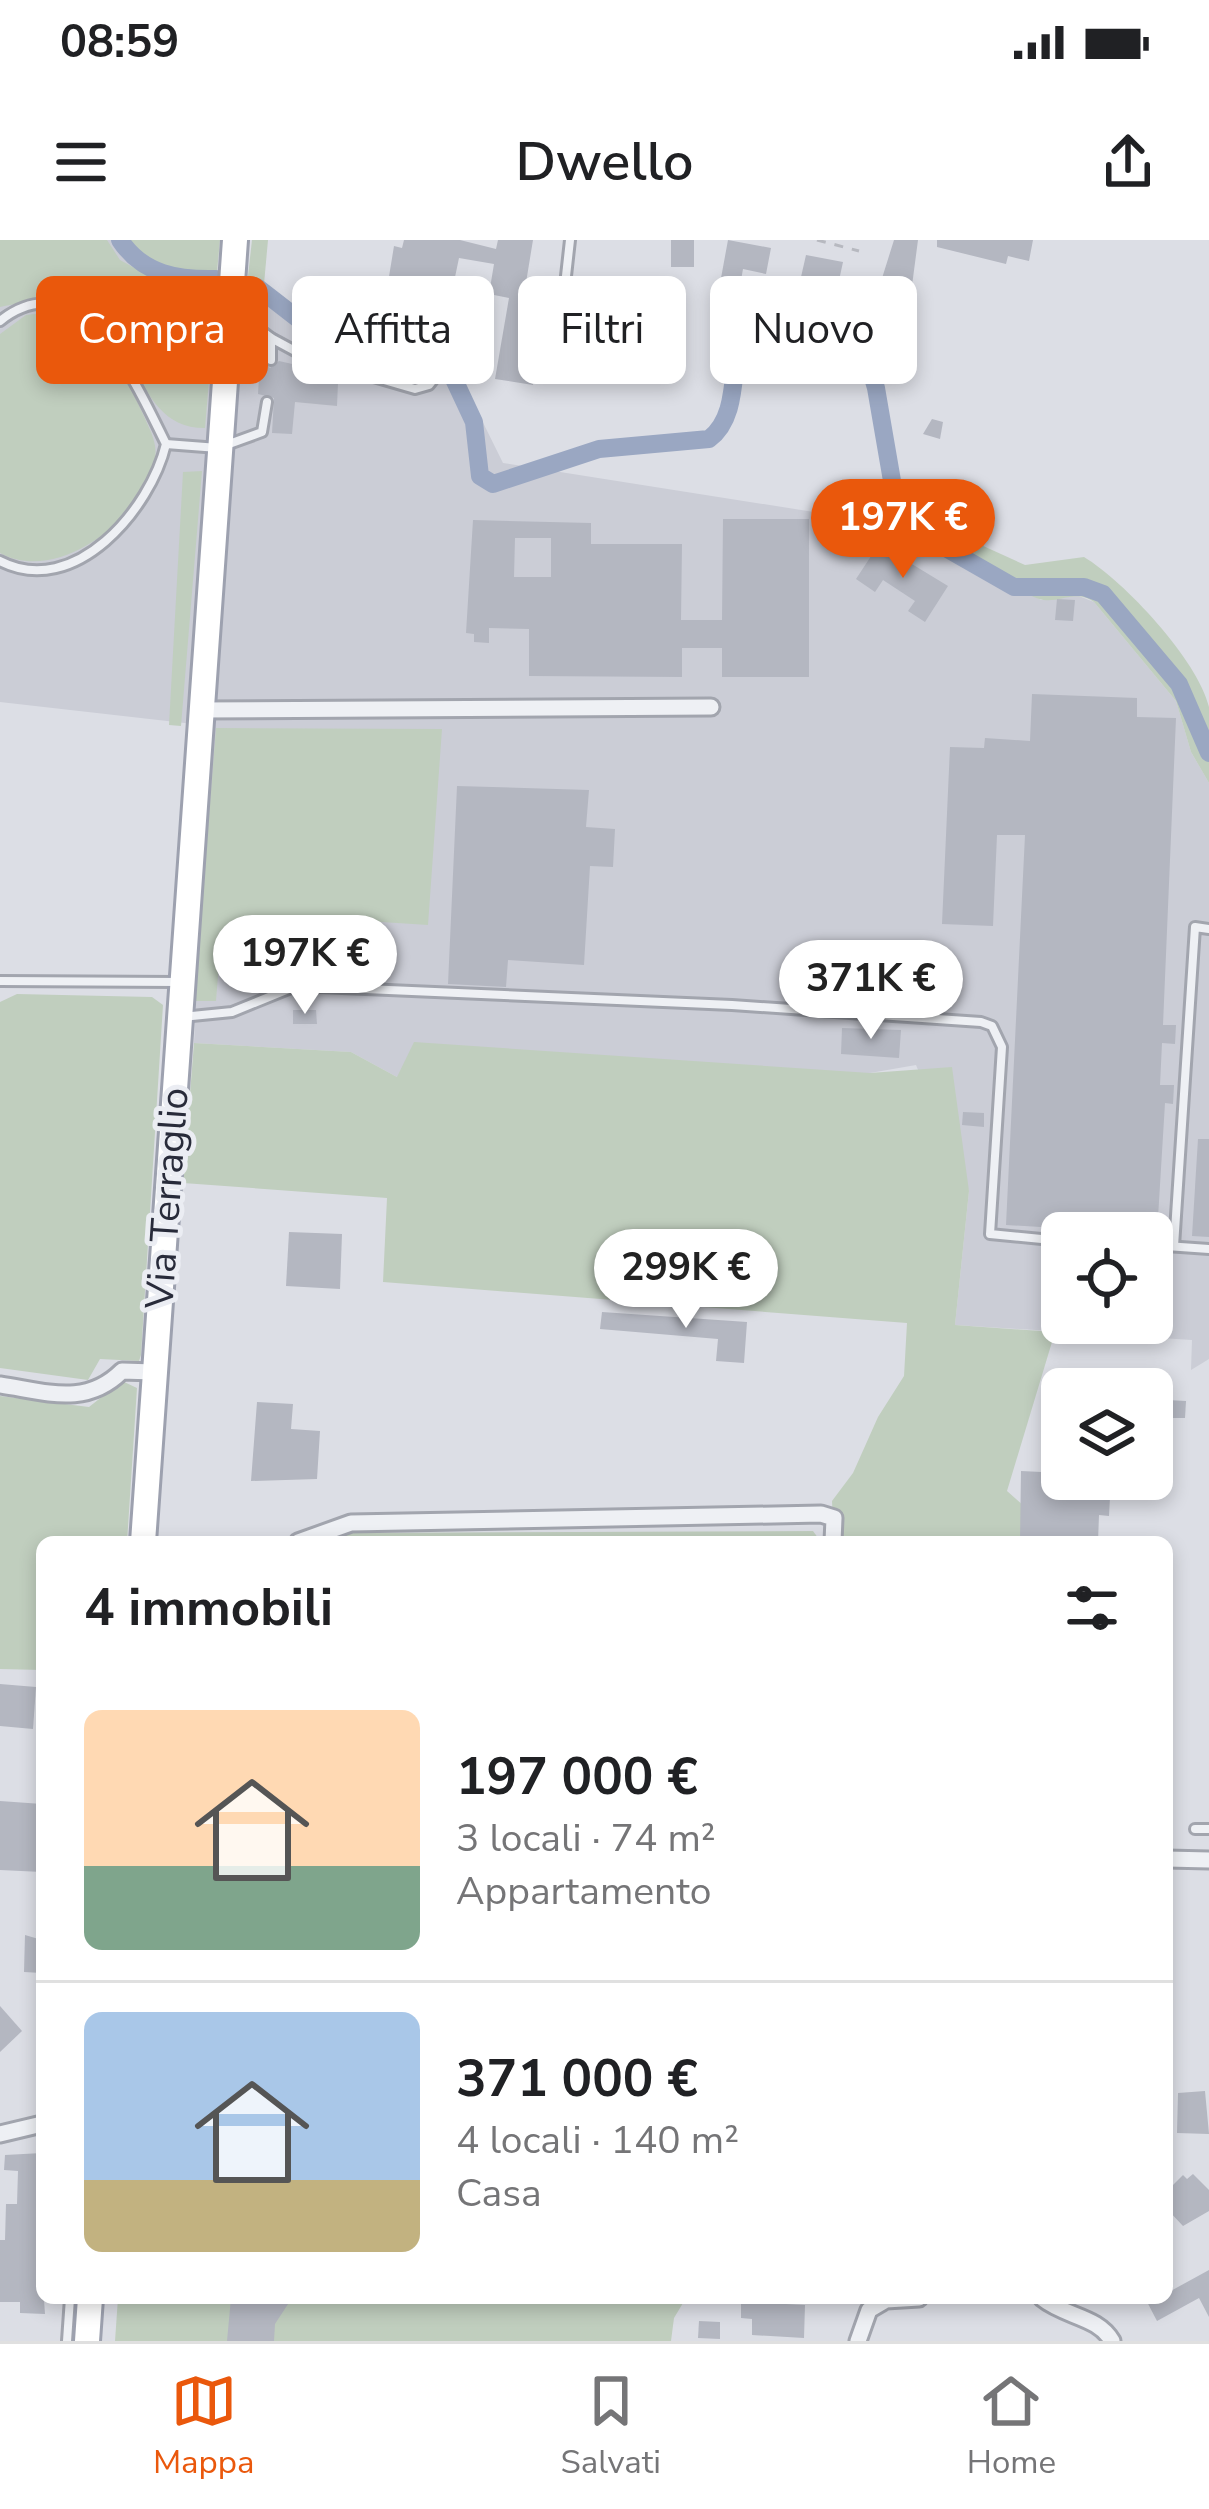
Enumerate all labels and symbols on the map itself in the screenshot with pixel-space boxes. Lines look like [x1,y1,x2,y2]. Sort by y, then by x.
pin: 197K € [805,479,1001,581]
pin: 197K € [207,915,403,1017]
pin: 371K € [773,940,969,1042]
street label: Via Terraglio [133,1086,202,1311]
pin: 299K € [588,1229,784,1331]

